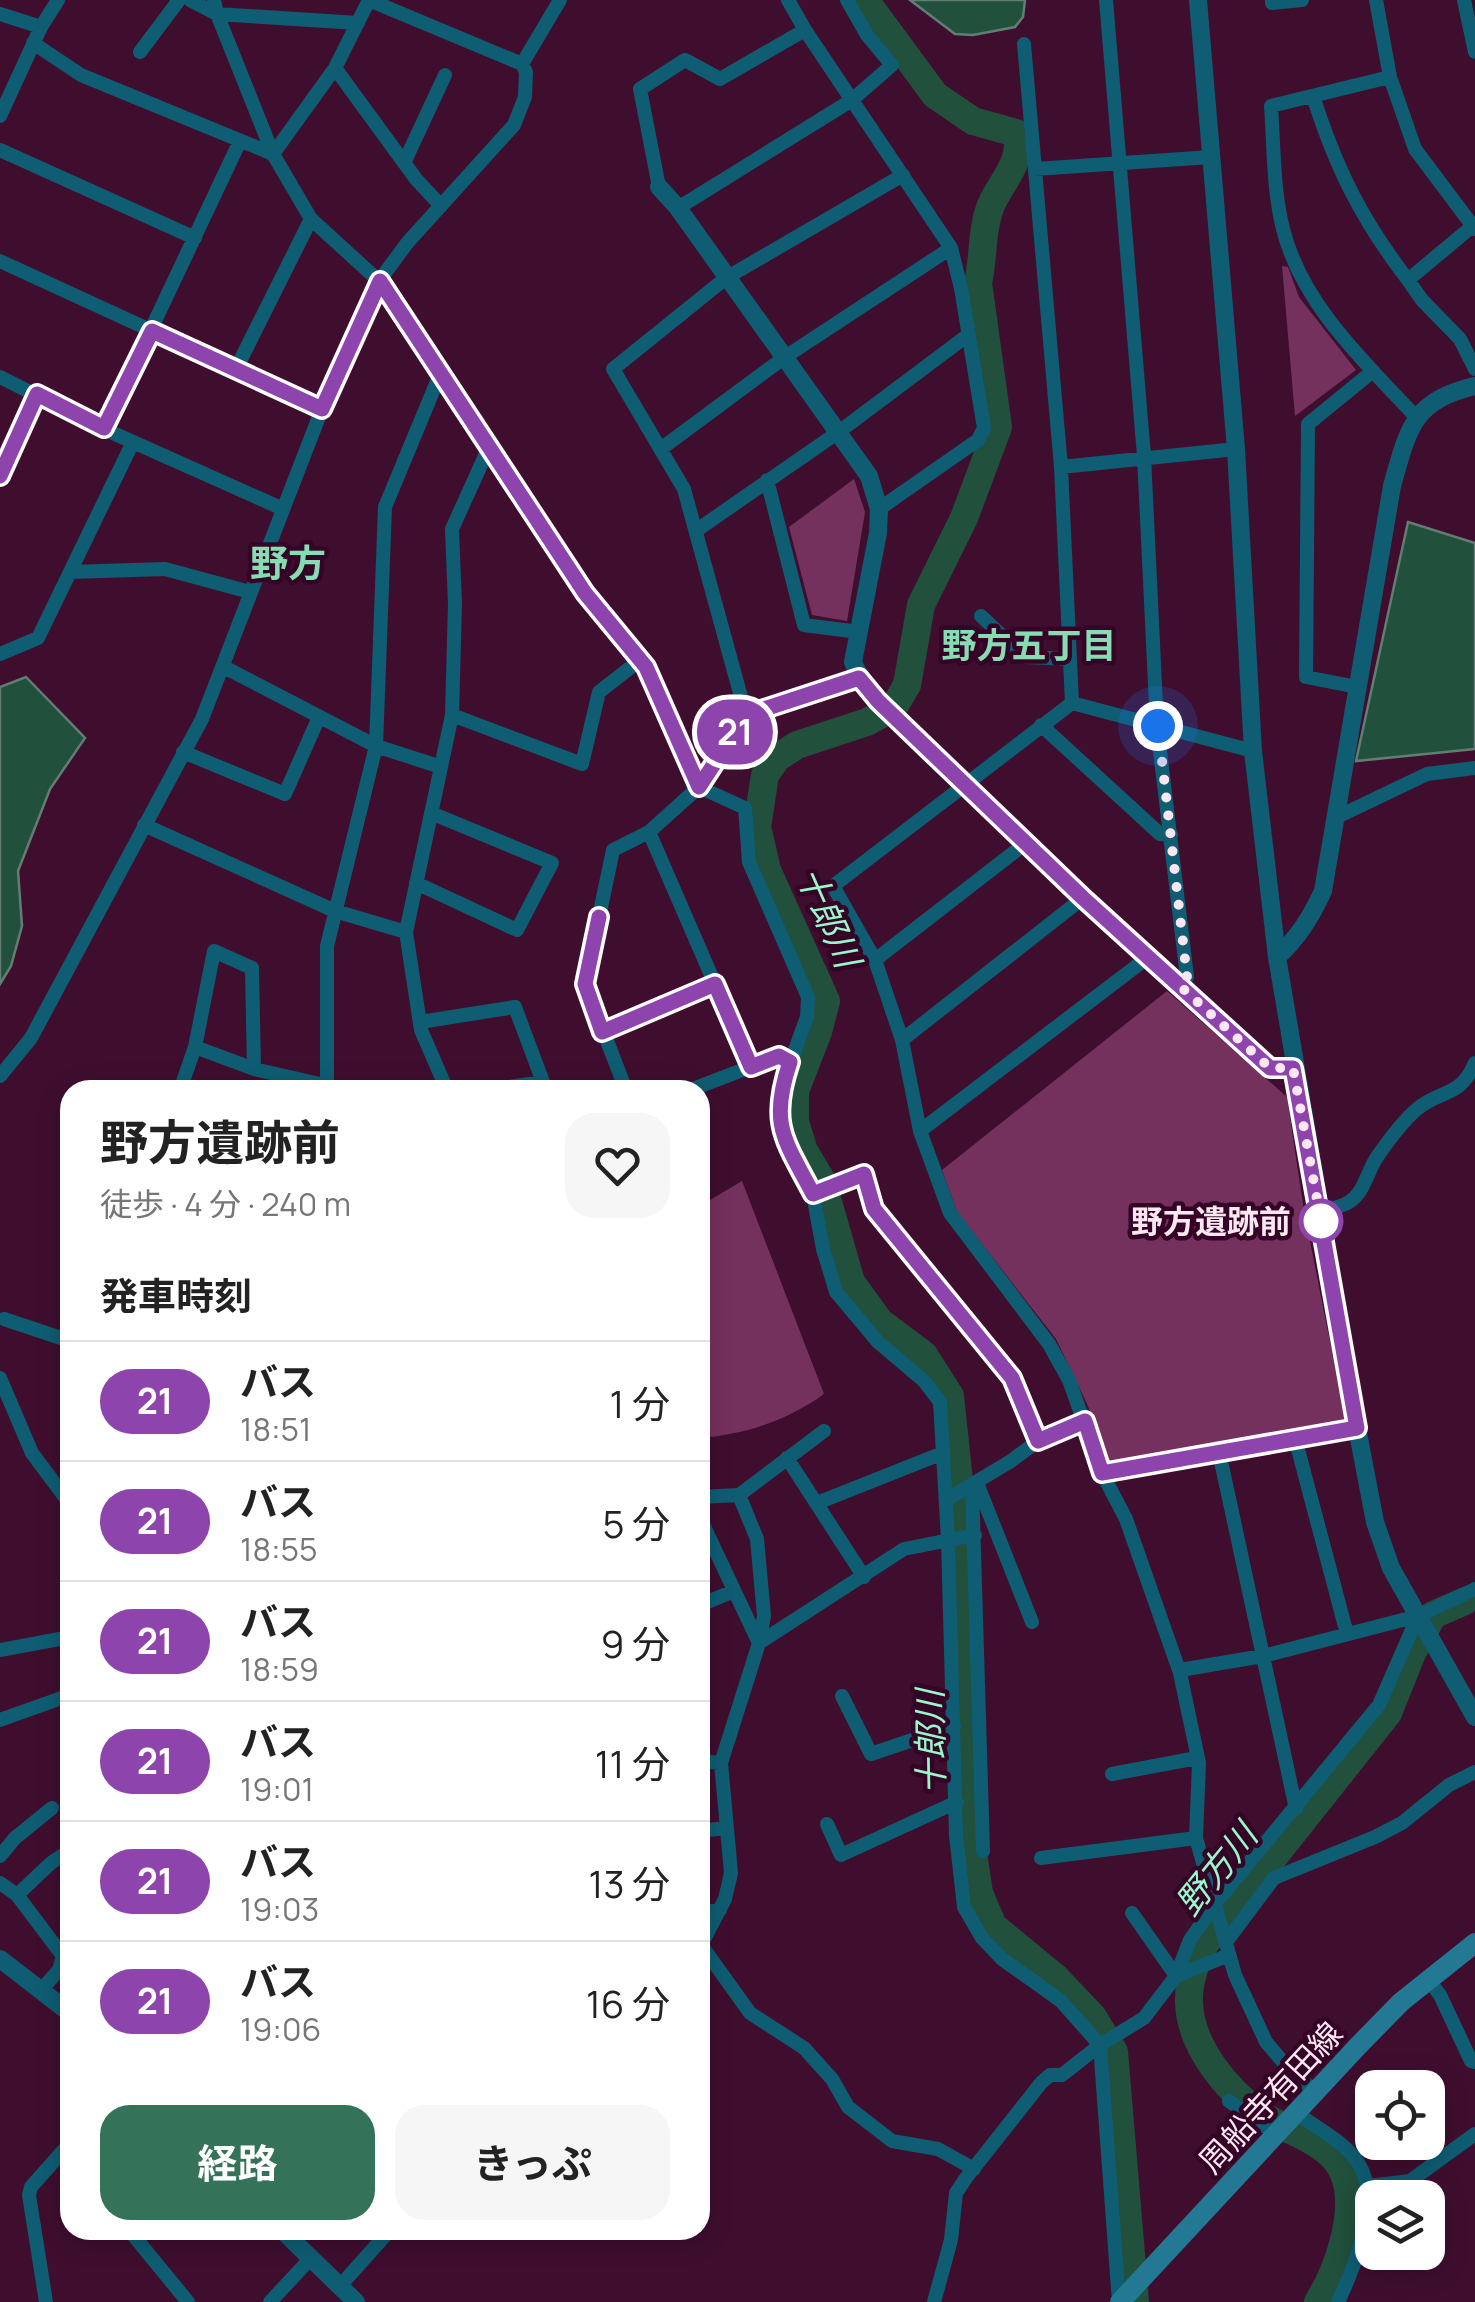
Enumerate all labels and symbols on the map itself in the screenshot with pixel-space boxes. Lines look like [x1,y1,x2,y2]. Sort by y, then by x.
district label: 野方 [250,536,326,588]
district label: 野方五丁目 [941,621,1117,669]
line badge: 21 [690,700,780,764]
your location [1133,701,1183,751]
water label: 十郎川 [786,859,874,978]
place label: 野方遺跡前 [1131,1199,1291,1243]
marker: 野方遺跡前 [1300,1200,1342,1242]
water label: 十郎川 [905,1685,955,1795]
water label: 野方川 [1164,1810,1270,1925]
street label: 周船寺有田線 [1188,2012,1352,2182]

